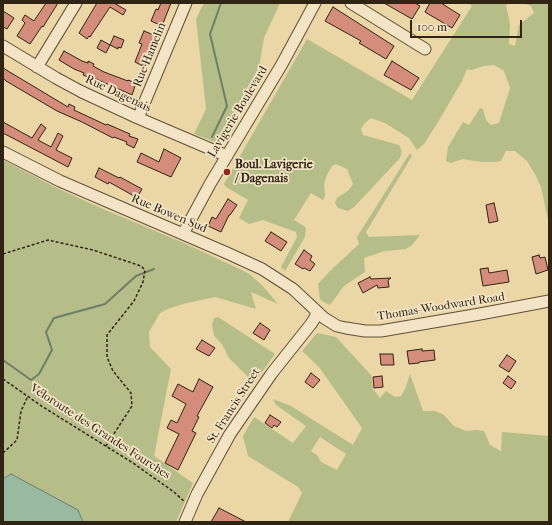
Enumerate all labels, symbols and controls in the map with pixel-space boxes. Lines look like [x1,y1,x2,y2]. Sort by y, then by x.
scale bar [412,12,524,38]
text: 100 m [417,20,447,34]
street label: Rue Hamelin [131,21,169,89]
street label: Lavigerie Boulevard [205,64,271,160]
street label: Rue Dagenais [83,72,153,116]
place label: Boul. Lavigerie / Dagenais [235,158,313,186]
marker: Boul. Lavigerie / Dagenais [222,167,232,177]
street label: Rue Bowen Sud [129,192,209,236]
street label: Thomas-Woodward Road [376,290,506,324]
street label: St. Francis Street [204,366,264,446]
street label: Véloroute des Grandes Fourches [27,381,173,483]

